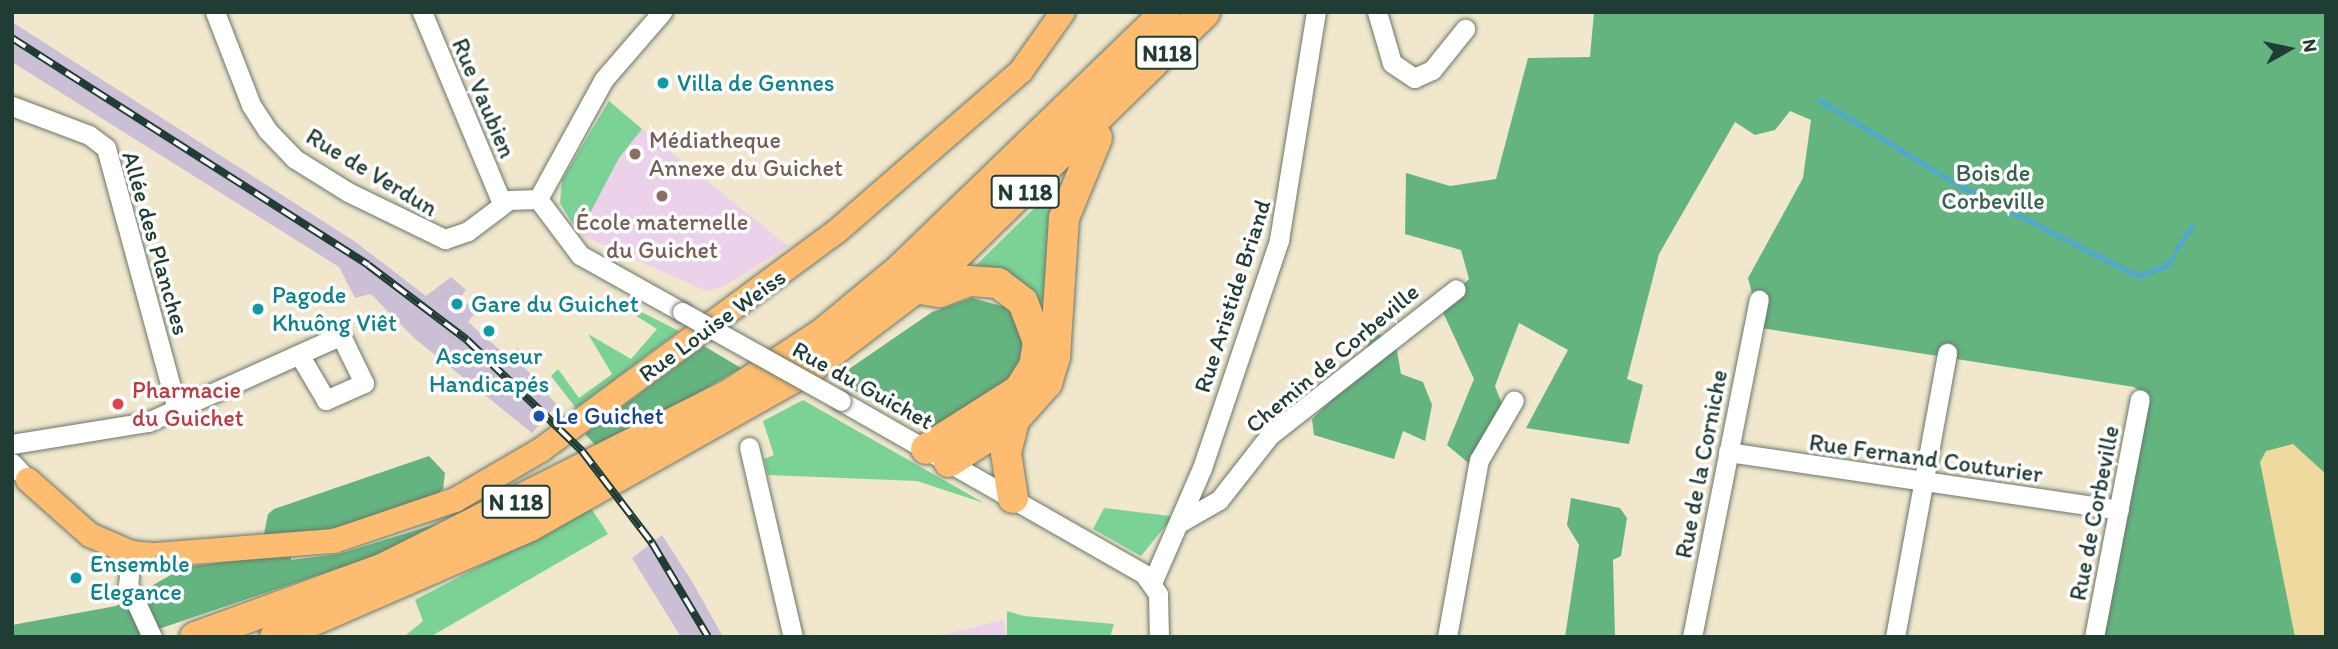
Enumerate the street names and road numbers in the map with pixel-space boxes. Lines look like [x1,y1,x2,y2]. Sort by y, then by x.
street label: Rue Vaubien [446,34,522,162]
road number: N118 [1134,34,1200,72]
street label: Rue de Verdun [301,121,443,223]
street label: Allée des Planches [116,148,196,338]
road number: N 118 [990,172,1060,211]
street label: Rue Aristide Briand [1187,196,1277,396]
street label: Rue Louise Weiss [633,262,791,388]
street label: Chemin de Corbeville [1239,277,1425,439]
street label: Rue du Guichet [788,334,938,436]
street label: Rue de la Corniche [1669,367,1733,561]
street label: Rue de Corbeville [2063,423,2125,603]
street label: Rue Fernand Couturier [1809,428,2043,488]
road number: N 118 [481,482,551,522]

